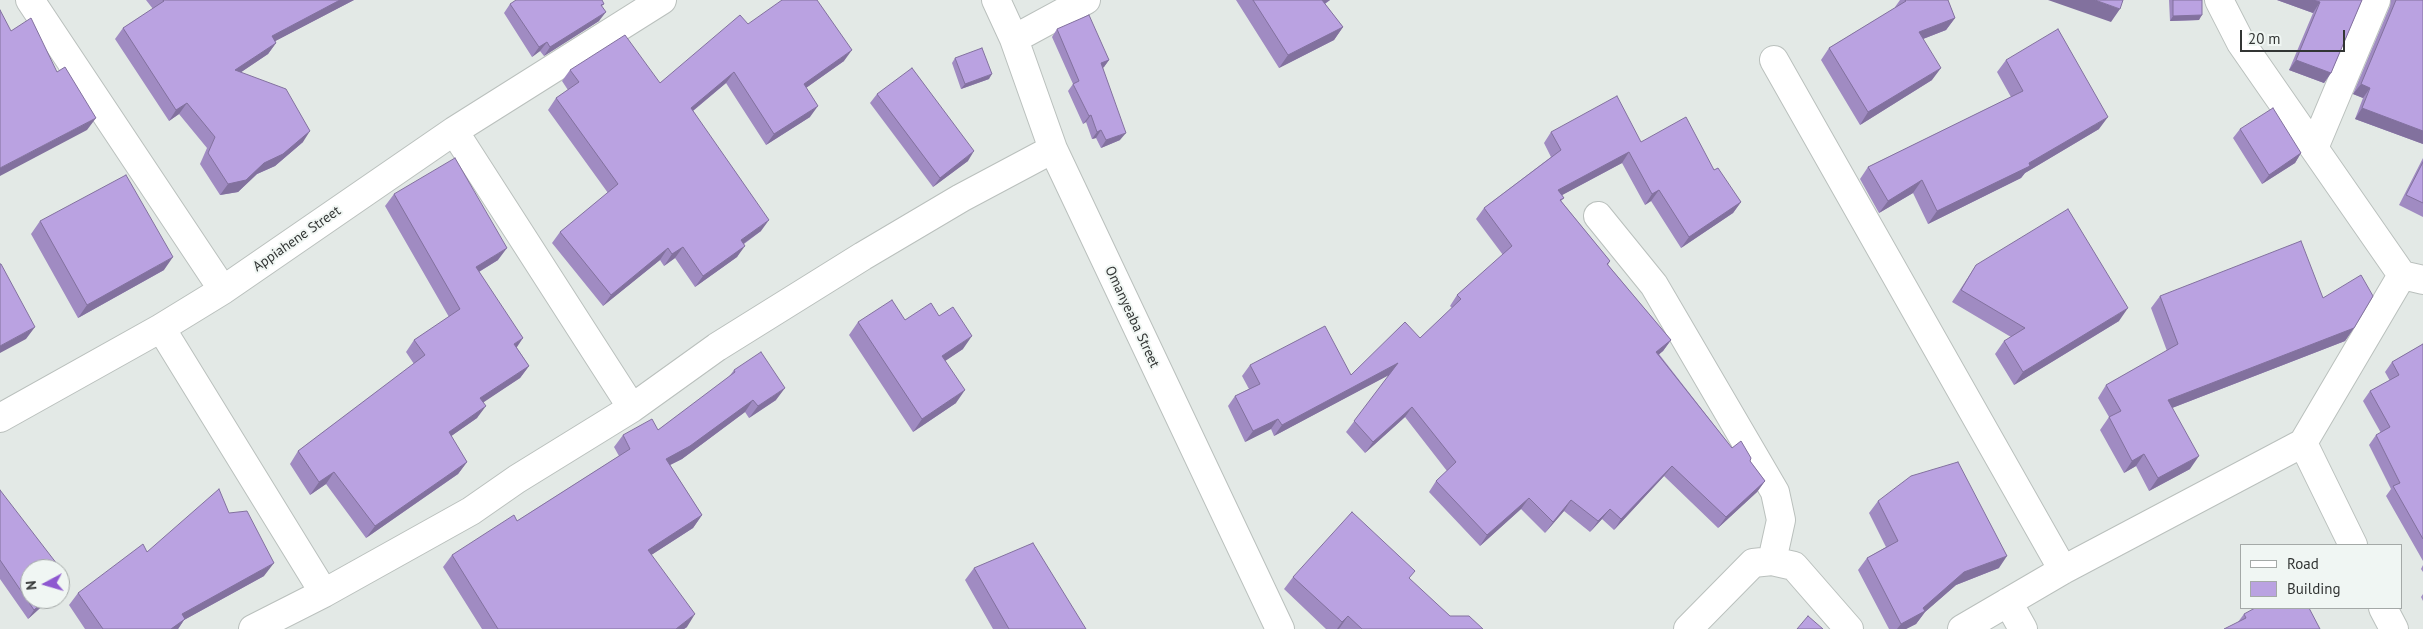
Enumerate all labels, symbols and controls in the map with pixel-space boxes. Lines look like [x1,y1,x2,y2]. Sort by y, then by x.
scale bar [2243,20,2348,52]
text: 20 m [2248,29,2281,48]
street label: Appiahene Street [250,203,344,275]
street label: Omanyeaba Street [1101,264,1163,370]
legend [2240,544,2403,609]
text: Road [2287,554,2319,573]
north arrow [20,559,70,609]
text: Building [2287,579,2341,598]
text: N [22,580,41,591]

